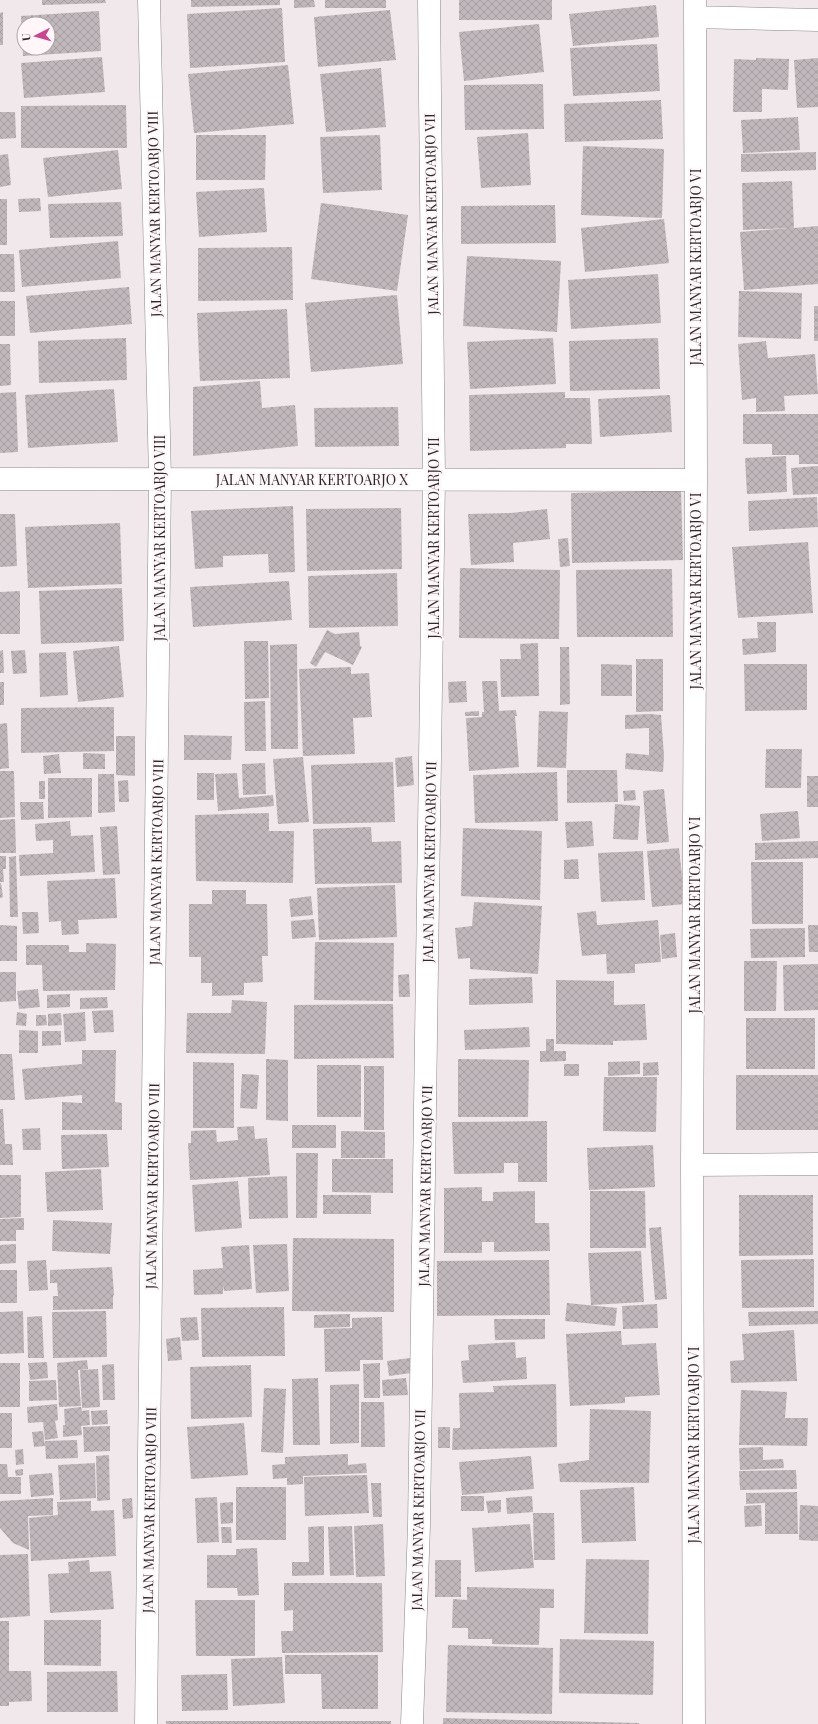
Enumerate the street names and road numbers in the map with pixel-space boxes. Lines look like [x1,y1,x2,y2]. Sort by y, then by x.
street label: JALAN MANYAR KERTOARJO VIII [143,110,165,318]
street label: JALAN MANYAR KERTOARJO VII [420,113,442,316]
street label: JALAN MANYAR KERTOARJO VI [686,168,705,366]
street label: JALAN MANYAR KERTOARJO VIII [150,435,169,642]
street label: JALAN MANYAR KERTOARJO VII [424,437,443,640]
street label: JALAN MANYAR KERTOARJO X [215,470,408,489]
street label: JALAN MANYAR KERTOARJO VI [686,492,705,690]
street label: JALAN MANYAR KERTOARJO VIII [145,758,167,966]
street label: JALAN MANYAR KERTOARJO VII [418,761,440,964]
street label: JALAN MANYAR KERTOARJO VI [685,816,704,1014]
street label: JALAN MANYAR KERTOARJO VIII [141,1082,163,1290]
street label: JALAN MANYAR KERTOARJO VII [414,1085,436,1288]
street label: JALAN MANYAR KERTOARJO VI [684,1346,703,1544]
street label: JALAN MANYAR KERTOARJO VIII [138,1406,160,1614]
street label: JALAN MANYAR KERTOARJO VII [407,1409,429,1612]

